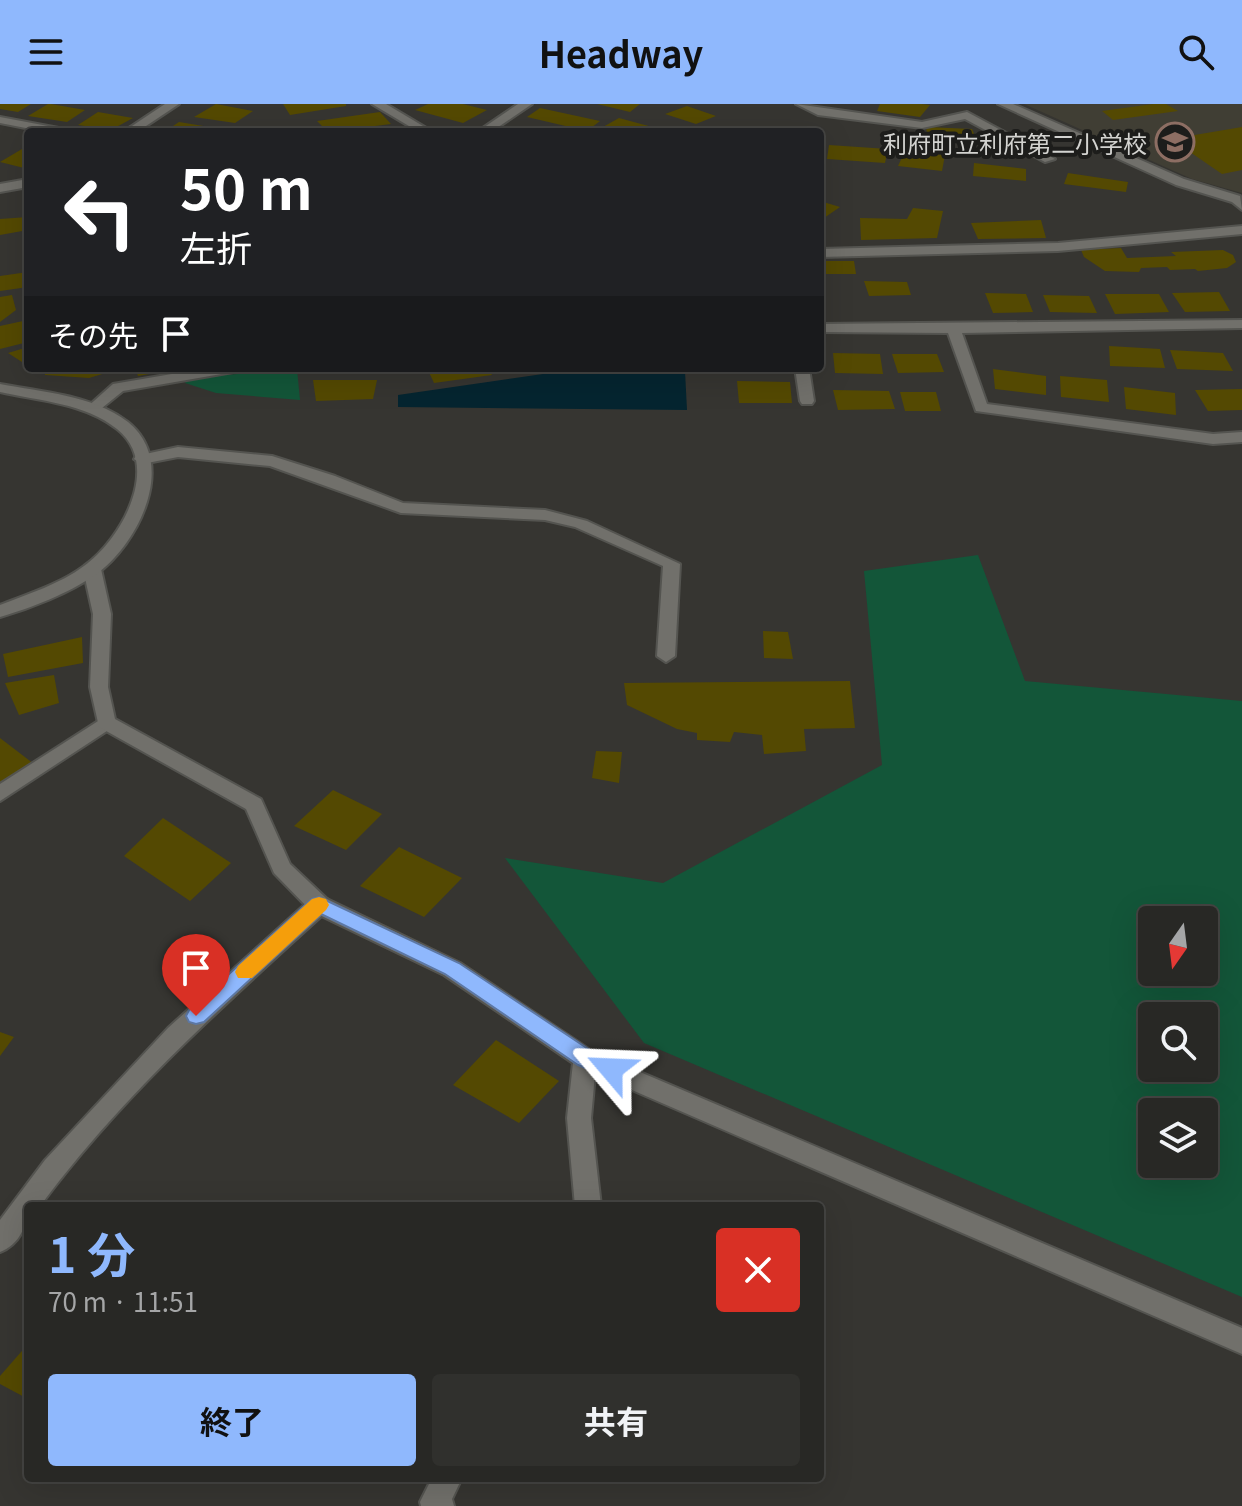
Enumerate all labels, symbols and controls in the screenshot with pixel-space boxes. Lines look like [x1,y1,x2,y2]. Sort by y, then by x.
text: Headway [539,26,703,78]
icon: menu [24,30,68,74]
icon: search [1174,30,1218,74]
school or university icon: 利府町立利府第二小学校 [1154,121,1196,163]
place label: 利府町立利府第二小学校 [883,125,1147,160]
text: 50 m [180,145,313,226]
icon: left [48,160,152,264]
text: 左折 [180,220,252,272]
text: その先 [48,312,138,356]
icon: arrive [154,312,198,356]
north arrow [1138,906,1218,986]
map controls [1138,906,1218,1178]
pin [162,934,230,1016]
icon: arrive [174,946,218,990]
button: search [1138,1002,1218,1082]
position arrow [569,1027,653,1111]
button: layers [1138,1098,1218,1178]
text: 1 分 [48,1217,135,1287]
button: close [716,1228,800,1312]
text: 70 m · 11:51 [48,1282,198,1319]
button: 終了 [48,1374,416,1466]
button: 共有 [432,1374,800,1466]

